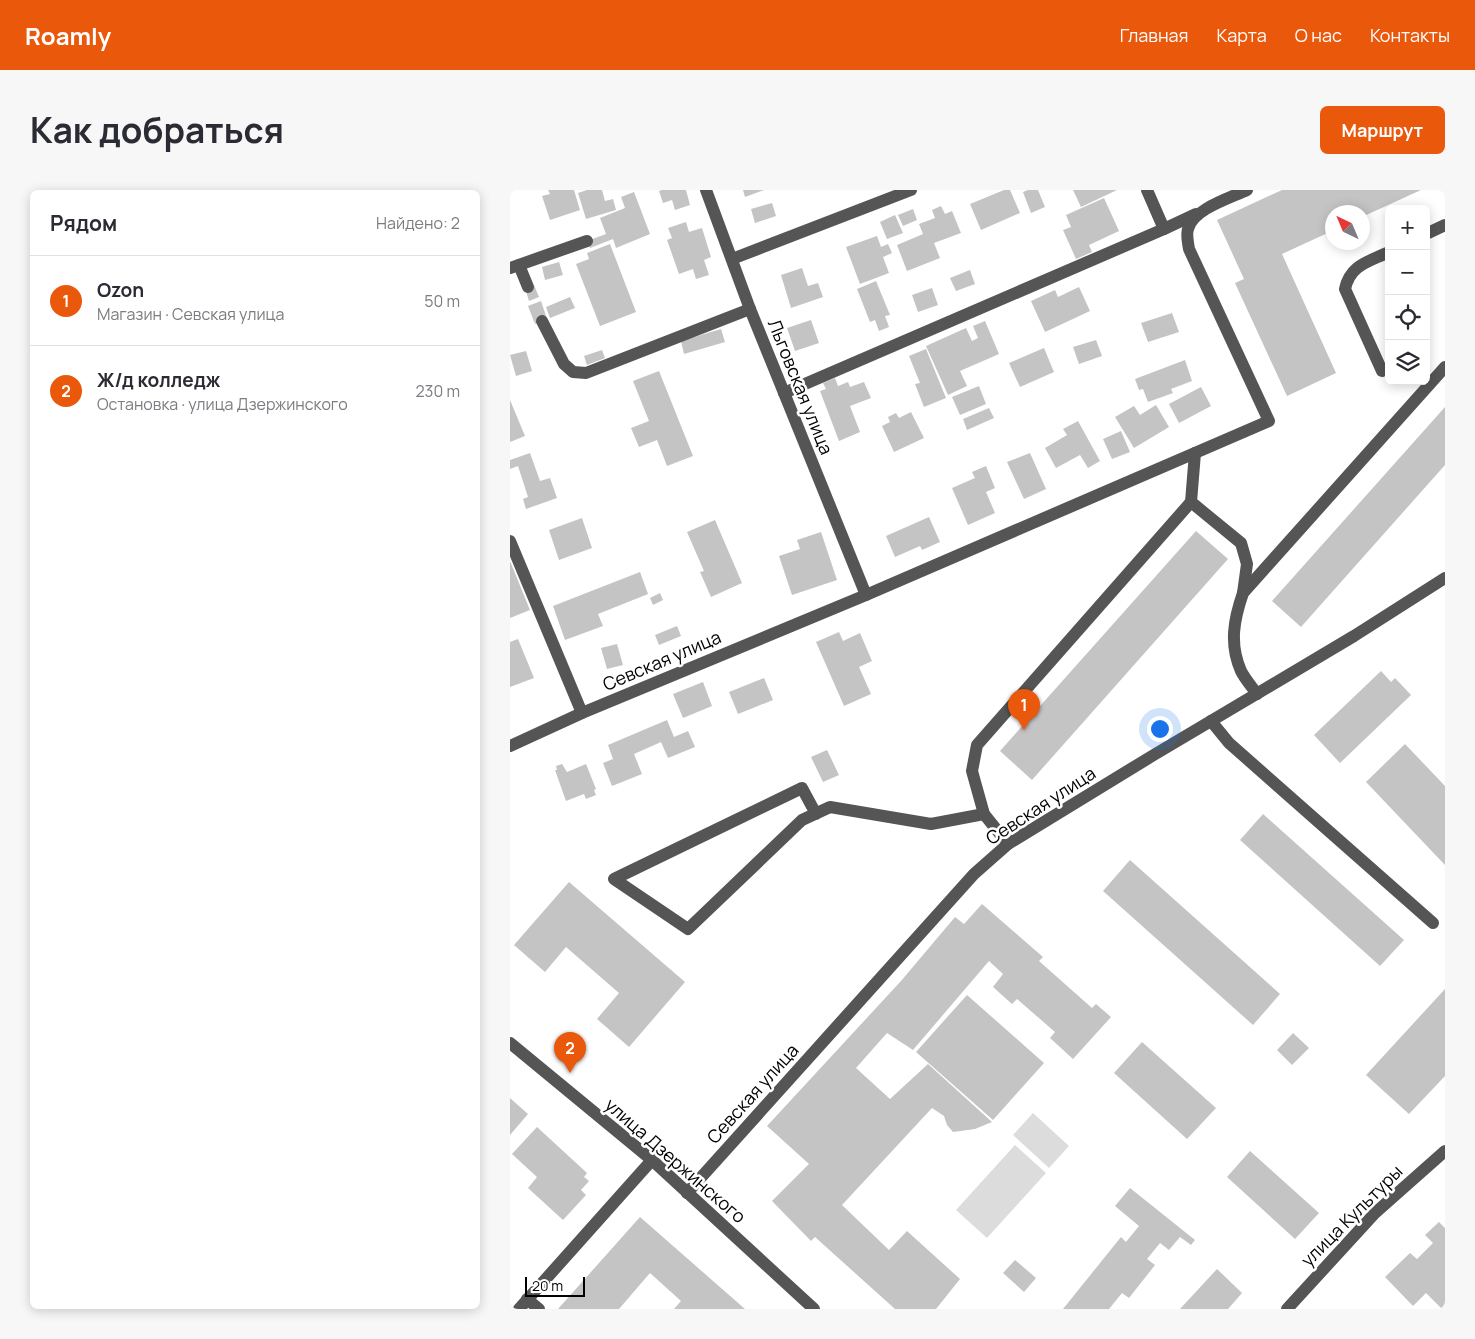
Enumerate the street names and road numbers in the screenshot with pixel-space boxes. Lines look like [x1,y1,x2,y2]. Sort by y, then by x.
street label: Льговская улица [763,315,839,458]
street label: Севская улица [599,624,724,696]
street label: Севская улица [981,761,1100,850]
street label: Севская улица [701,1038,803,1148]
street label: улица Дзержинского [600,1092,751,1228]
street label: улица Культуры [1295,1159,1407,1271]

